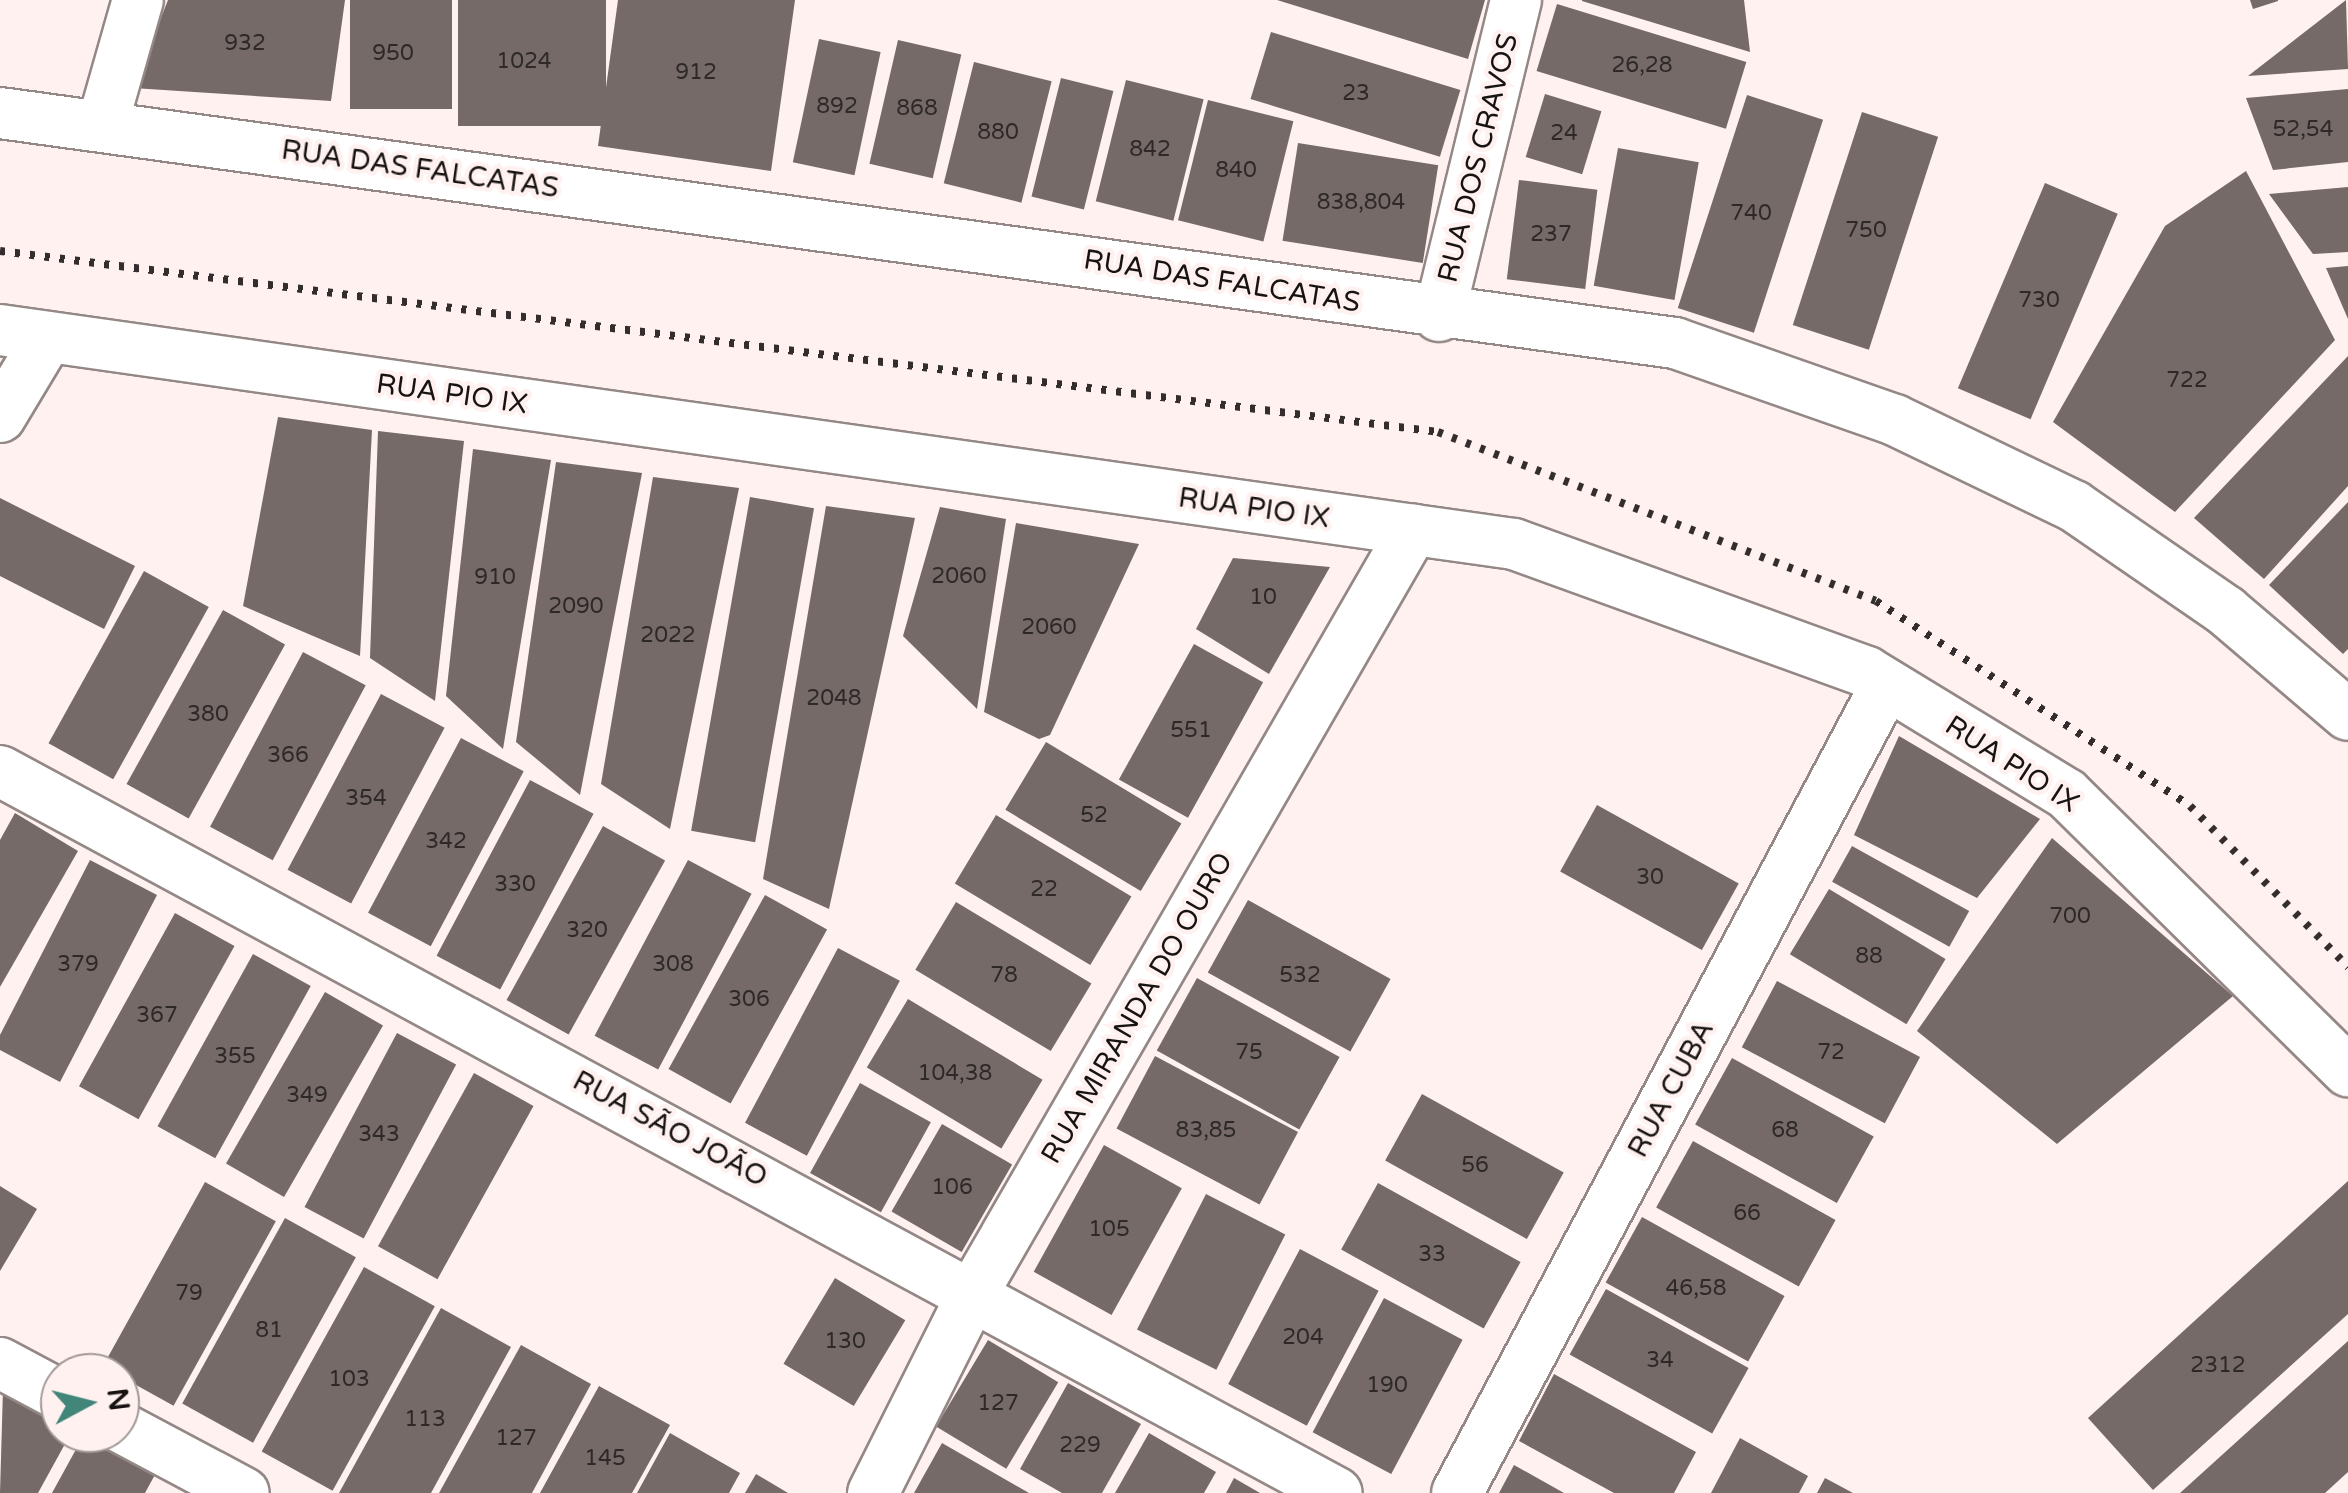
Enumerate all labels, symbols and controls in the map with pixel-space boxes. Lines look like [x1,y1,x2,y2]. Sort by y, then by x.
street label: RUA DOS CRAVOS [1431,30,1525,286]
house number: 932 [224,31,266,57]
house number: 950 [372,41,414,67]
house number: 1024 [496,49,552,75]
house number: 26,28 [1612,53,1672,79]
house number: 912 [675,60,717,86]
house number: 23 [1342,81,1370,107]
house number: 892 [816,94,858,120]
house number: 868 [896,96,938,122]
house number: 52,54 [2273,117,2333,143]
house number: 880 [977,120,1019,146]
house number: 24 [1550,121,1578,147]
street label: RUA DAS FALCATAS [279,133,561,205]
house number: 842 [1129,137,1171,163]
house number: 840 [1215,158,1257,184]
house number: 838,804 [1317,190,1405,216]
house number: 740 [1730,201,1772,227]
house number: 750 [1845,218,1887,244]
house number: 237 [1530,222,1572,248]
street label: RUA DAS FALCATAS [1081,243,1363,319]
house number: 730 [2018,288,2060,314]
street label: RUA PIO IX [374,367,530,421]
house number: 722 [2166,368,2208,394]
street label: RUA PIO IX [1176,481,1332,535]
house number: 2060 [931,564,987,590]
house number: 910 [474,565,516,591]
house number: 10 [1249,585,1277,611]
house number: 2090 [548,594,604,620]
house number: 2060 [1021,615,1077,641]
house number: 2022 [640,623,696,649]
house number: 2048 [806,686,862,712]
house number: 380 [187,702,229,728]
street label: RUA PIO IX [1939,708,2085,820]
house number: 551 [1170,718,1212,744]
house number: 366 [267,743,309,769]
house number: 354 [345,786,387,812]
house number: 52 [1080,803,1108,829]
house number: 342 [425,829,467,855]
street label: RUA MIRANDA DO OURO [1034,847,1240,1169]
house number: 30 [1636,865,1664,891]
house number: 330 [494,872,536,898]
house number: 22 [1030,877,1058,903]
house number: 700 [2049,904,2091,930]
house number: 320 [566,918,608,944]
house number: 88 [1855,944,1883,970]
house number: 379 [57,952,99,978]
house number: 308 [652,952,694,978]
house number: 78 [990,963,1018,989]
house number: 532 [1279,963,1321,989]
house number: 306 [728,987,770,1013]
house number: 367 [136,1003,178,1029]
street label: RUA CUBA [1621,1015,1721,1163]
house number: 75 [1235,1040,1263,1066]
house number: 72 [1817,1040,1845,1066]
house number: 355 [214,1044,256,1070]
house number: 104,38 [918,1061,992,1087]
street label: RUA SÃO JOÃO [567,1064,773,1194]
house number: 349 [286,1083,328,1109]
house number: 83,85 [1176,1118,1236,1144]
house number: 68 [1771,1118,1799,1144]
house number: 343 [358,1122,400,1148]
house number: 56 [1461,1153,1489,1179]
house number: 106 [931,1175,973,1201]
house number: 66 [1733,1201,1761,1227]
house number: 105 [1088,1217,1130,1243]
house number: 33 [1418,1242,1446,1268]
house number: 46,58 [1666,1276,1726,1302]
house number: 79 [175,1281,203,1307]
house number: 81 [255,1318,283,1344]
house number: 204 [1282,1325,1324,1351]
house number: 130 [824,1329,866,1355]
house number: 34 [1646,1348,1674,1374]
north arrow [40,1353,140,1453]
house number: 2312 [2190,1353,2246,1379]
house number: 103 [328,1367,370,1393]
house number: 190 [1366,1373,1408,1399]
text: N [100,1386,136,1413]
house number: 127 [977,1391,1019,1417]
house number: 113 [404,1407,446,1433]
house number: 127 [495,1426,537,1452]
house number: 229 [1059,1433,1101,1459]
house number: 145 [584,1446,626,1472]

